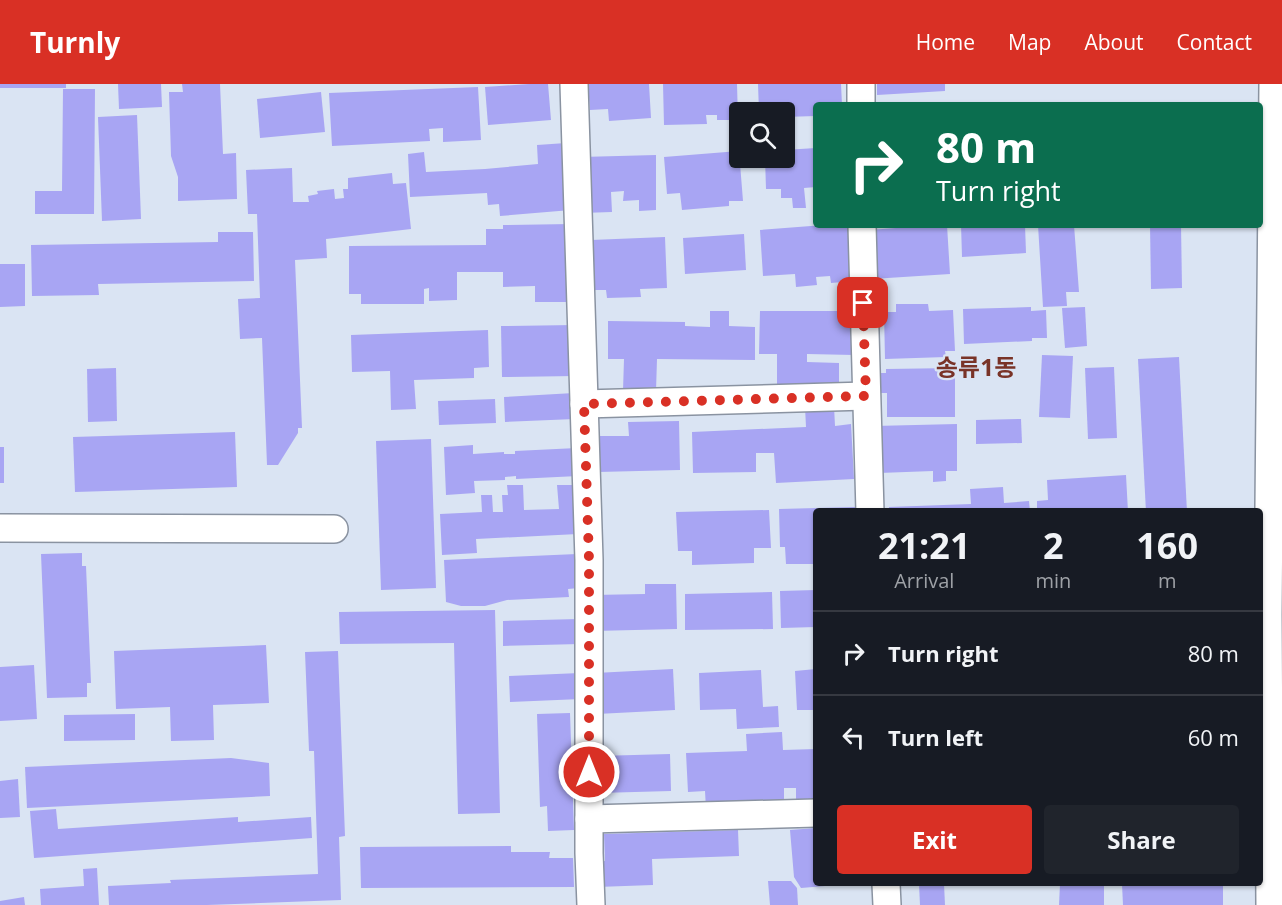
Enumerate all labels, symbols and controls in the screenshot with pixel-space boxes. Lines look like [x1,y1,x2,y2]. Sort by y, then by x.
text: Turnly [30,23,120,61]
text: Home [916,28,975,56]
text: Map [1008,28,1051,56]
text: About [1084,28,1144,56]
text: Contact [1177,28,1252,56]
map controls [729,102,795,168]
button: search [729,102,795,168]
text: 80 m [936,118,1036,175]
icon: right [837,126,915,204]
text: Turn right [936,172,1061,209]
pin [837,277,888,328]
icon: arrive [846,286,879,319]
district label: 송류1동 [936,350,1016,383]
text: 21:21 [878,521,971,570]
text: 2 [1043,521,1064,570]
text: 160 [1136,521,1198,570]
text: Arrival [894,567,954,594]
text: min [1035,567,1071,594]
text: m [1158,567,1176,594]
icon: right [837,637,870,670]
text: Turn right [888,638,999,668]
text: 80 m [1188,638,1239,668]
icon: left [837,721,870,754]
text: Turn left [888,722,983,752]
text: 60 m [1188,722,1239,752]
position arrow [557,740,621,804]
button: Exit [837,805,1032,874]
button: Share [1044,805,1239,874]

